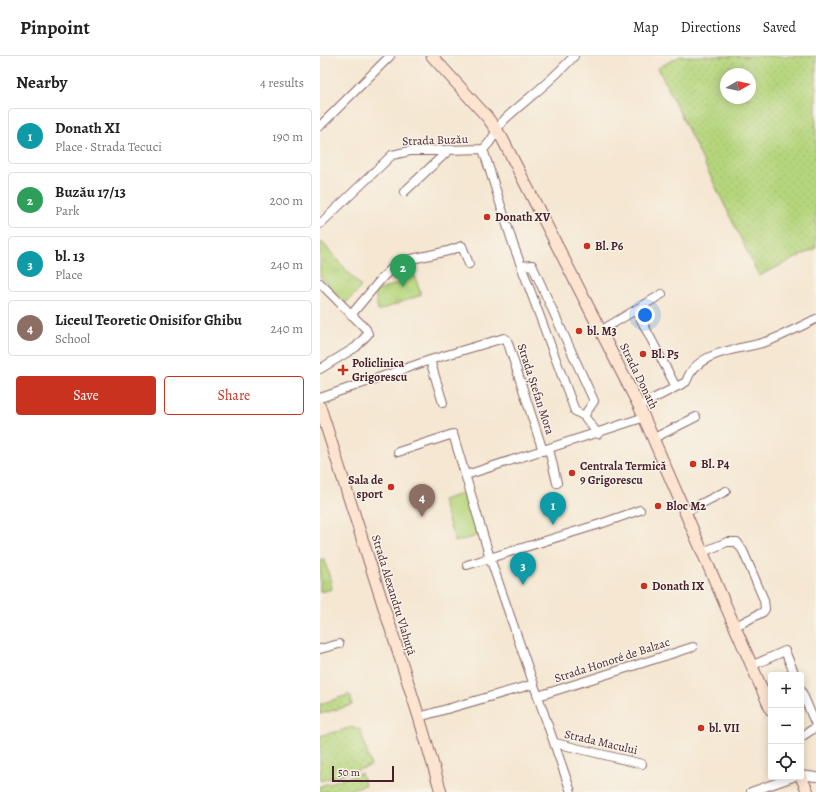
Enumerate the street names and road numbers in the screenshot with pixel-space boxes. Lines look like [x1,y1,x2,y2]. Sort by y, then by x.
street label: Strada Buzău [402,131,469,149]
street label: Strada Donath [616,340,662,412]
street label: Strada Ștefan Mora [514,341,558,437]
street label: Strada Alexandru Vlahuță [368,533,420,658]
street label: Strada Honoré de Balzac [552,634,672,686]
street label: Strada Macului [563,726,639,758]

